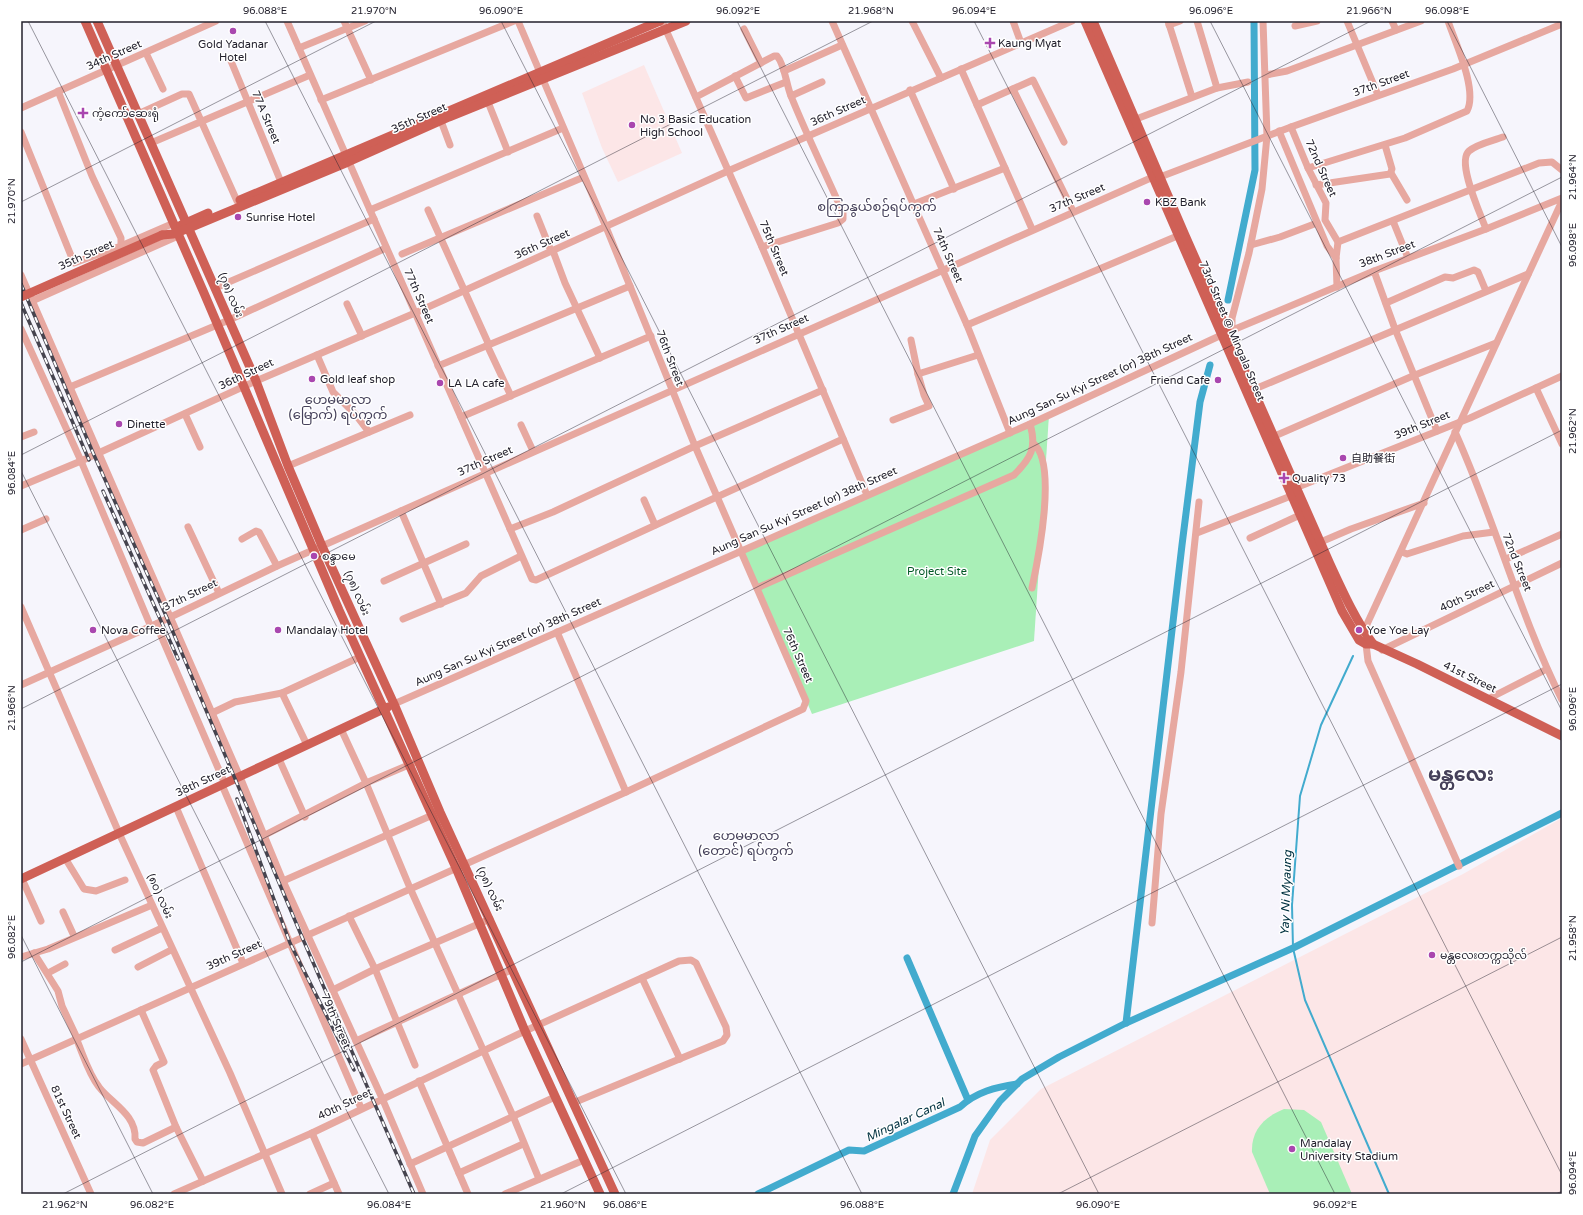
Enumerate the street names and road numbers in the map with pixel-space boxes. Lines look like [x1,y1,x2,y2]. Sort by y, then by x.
street label: 34th Street [84,37,144,73]
street label: 37th Street [1351,67,1411,99]
street label: 77A Street [249,89,283,145]
street label: 36th Street [808,93,868,129]
street label: 35th Street [389,100,449,136]
street label: 72nd Street [1303,137,1339,199]
street label: 37th Street [1047,180,1107,216]
street label: 75th Street [756,218,792,278]
street label: 74th Street [930,225,966,285]
street label: 36th Street [512,226,572,262]
street label: 35th Street [56,237,116,273]
street label: 38th Street [1357,237,1417,271]
street label: 73rd Street @ Mingala Street [1197,259,1267,403]
street label: 77th Street [401,266,437,326]
street label: (၇၈) လမ်း [214,270,247,320]
street label: 37th Street [751,311,811,347]
street label: 76th Street [653,328,687,388]
street label: Aung San Su Kyi Street (or) 38th Street [1006,330,1194,428]
street label: 36th Street [217,356,275,392]
street label: 39th Street [1392,408,1452,442]
street label: 37th Street [455,443,515,479]
street label: Aung San Su Kyi Street (or) 38th Street [709,464,899,558]
street label: 72nd Street [1499,531,1535,593]
street label: (၇၈) လမ်း [340,568,374,618]
street label: 37th Street [161,576,219,614]
street label: 40th Street [1438,577,1496,615]
street label: Aung San Su Kyi Street (or) 38th Street [413,595,603,689]
street label: 76th Street [780,625,816,685]
street label: 41st Street [1441,659,1499,695]
street label: 38th Street [174,763,232,799]
street label: (၇၈) လမ်း [472,864,507,914]
street label: (၈၀) လမ်း [144,871,177,921]
street label: 39th Street [204,937,264,973]
street label: 79th Street [318,991,354,1051]
street label: 81st Street [48,1083,84,1141]
street label: 40th Street [316,1085,374,1123]

